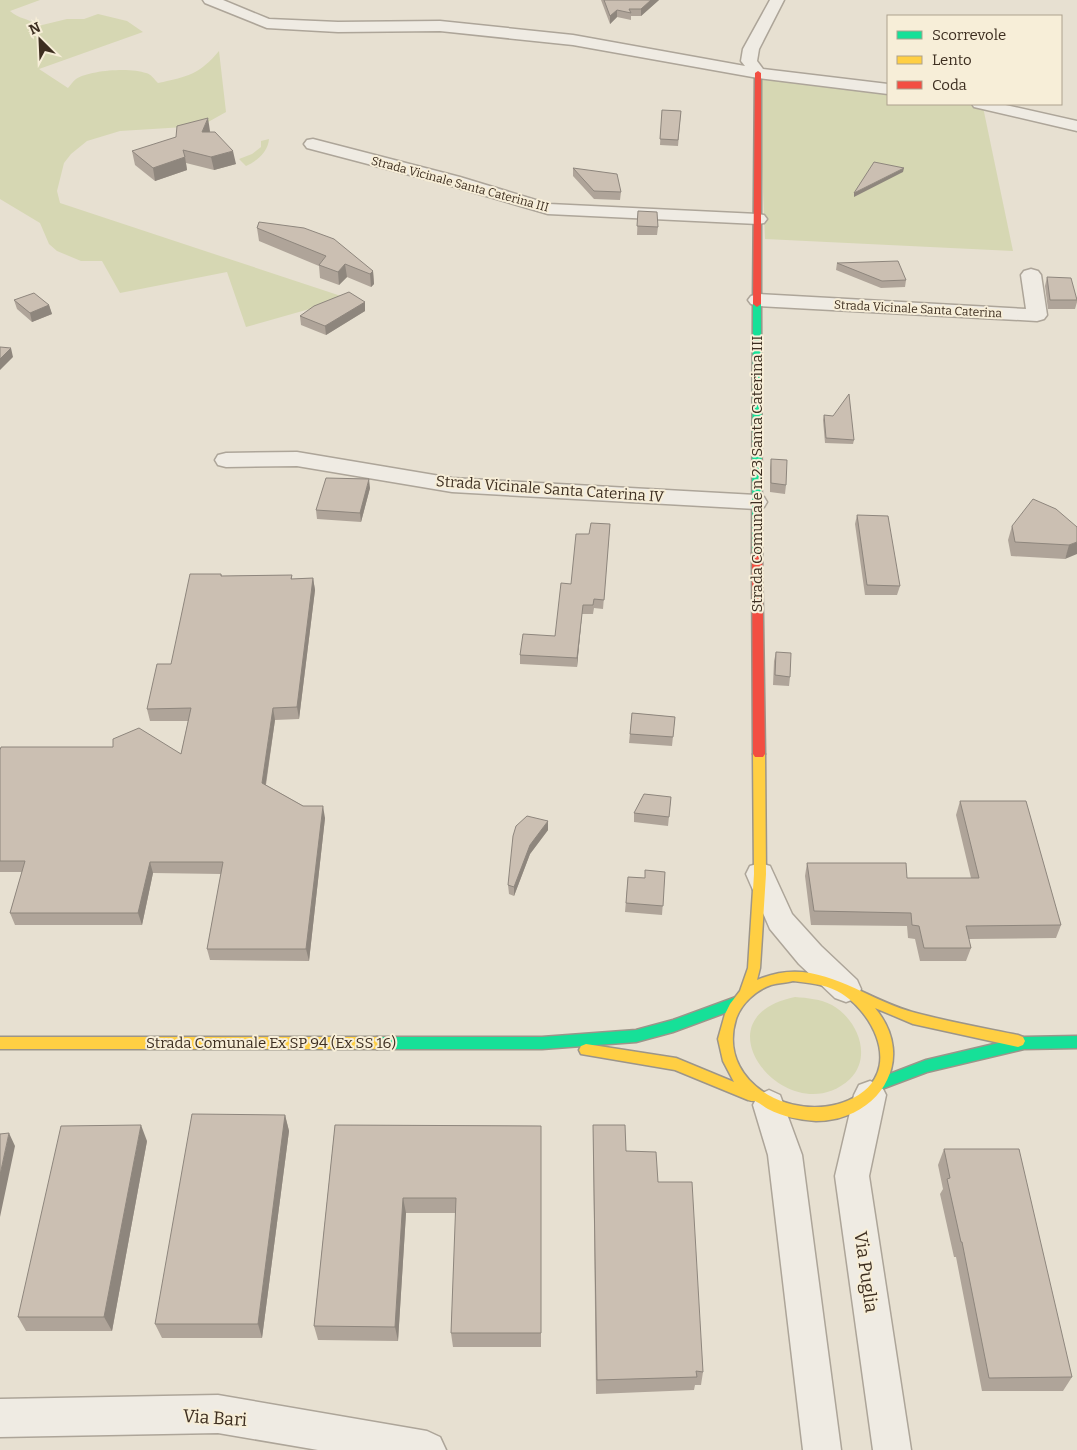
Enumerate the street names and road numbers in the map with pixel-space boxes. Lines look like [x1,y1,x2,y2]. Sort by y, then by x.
street label: Strada Vicinale Santa Caterina III [370,154,550,214]
street label: Strada Vicinale Santa Caterina [834,298,1003,320]
street label: Strada Comunale n.23 Santa Caterina III [748,335,766,613]
street label: Strada Vicinale Santa Caterina IV [435,472,665,506]
street label: Strada Comunale Ex SP 94 (Ex SS 16) [146,1034,396,1052]
street label: Via Puglia [849,1230,883,1314]
street label: Via Bari [182,1405,248,1431]

